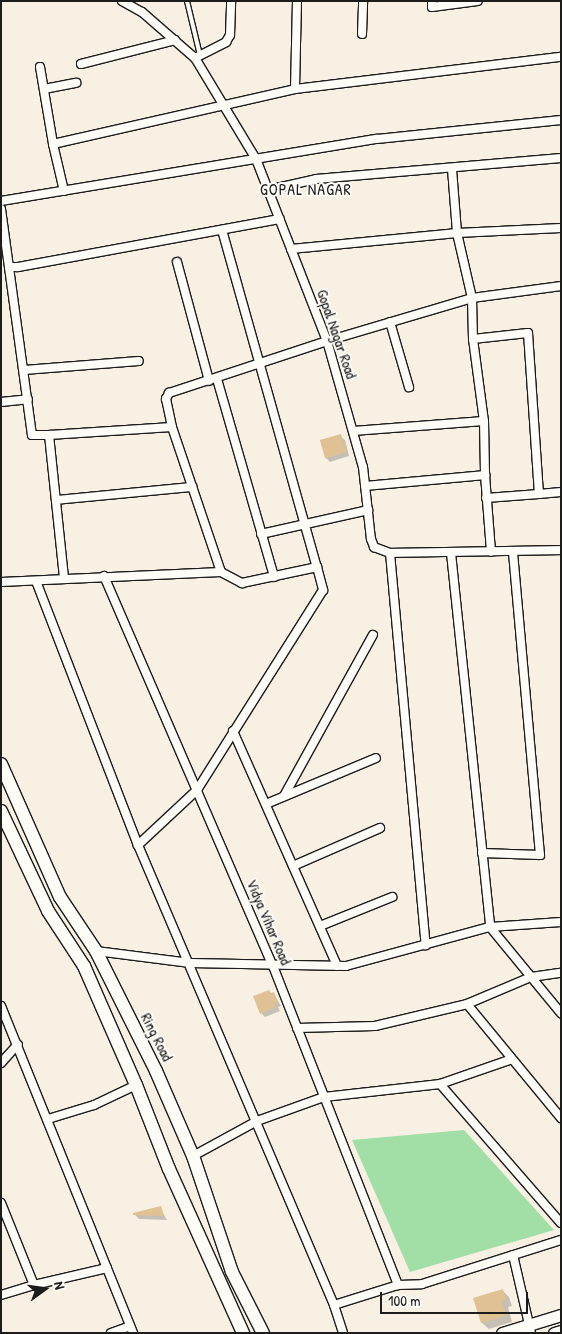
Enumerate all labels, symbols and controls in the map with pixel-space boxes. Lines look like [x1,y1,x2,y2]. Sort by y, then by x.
district label: GOPAL NAGAR [259,179,353,199]
street label: Gopal Nagar Road [313,287,361,381]
street label: Vidya Vihar Road [243,877,295,967]
street label: Ring Road [137,1010,177,1064]
north arrow [20,1264,70,1314]
text: N [50,1279,70,1291]
scale bar [382,1282,530,1314]
text: 100 m [388,1290,421,1311]

